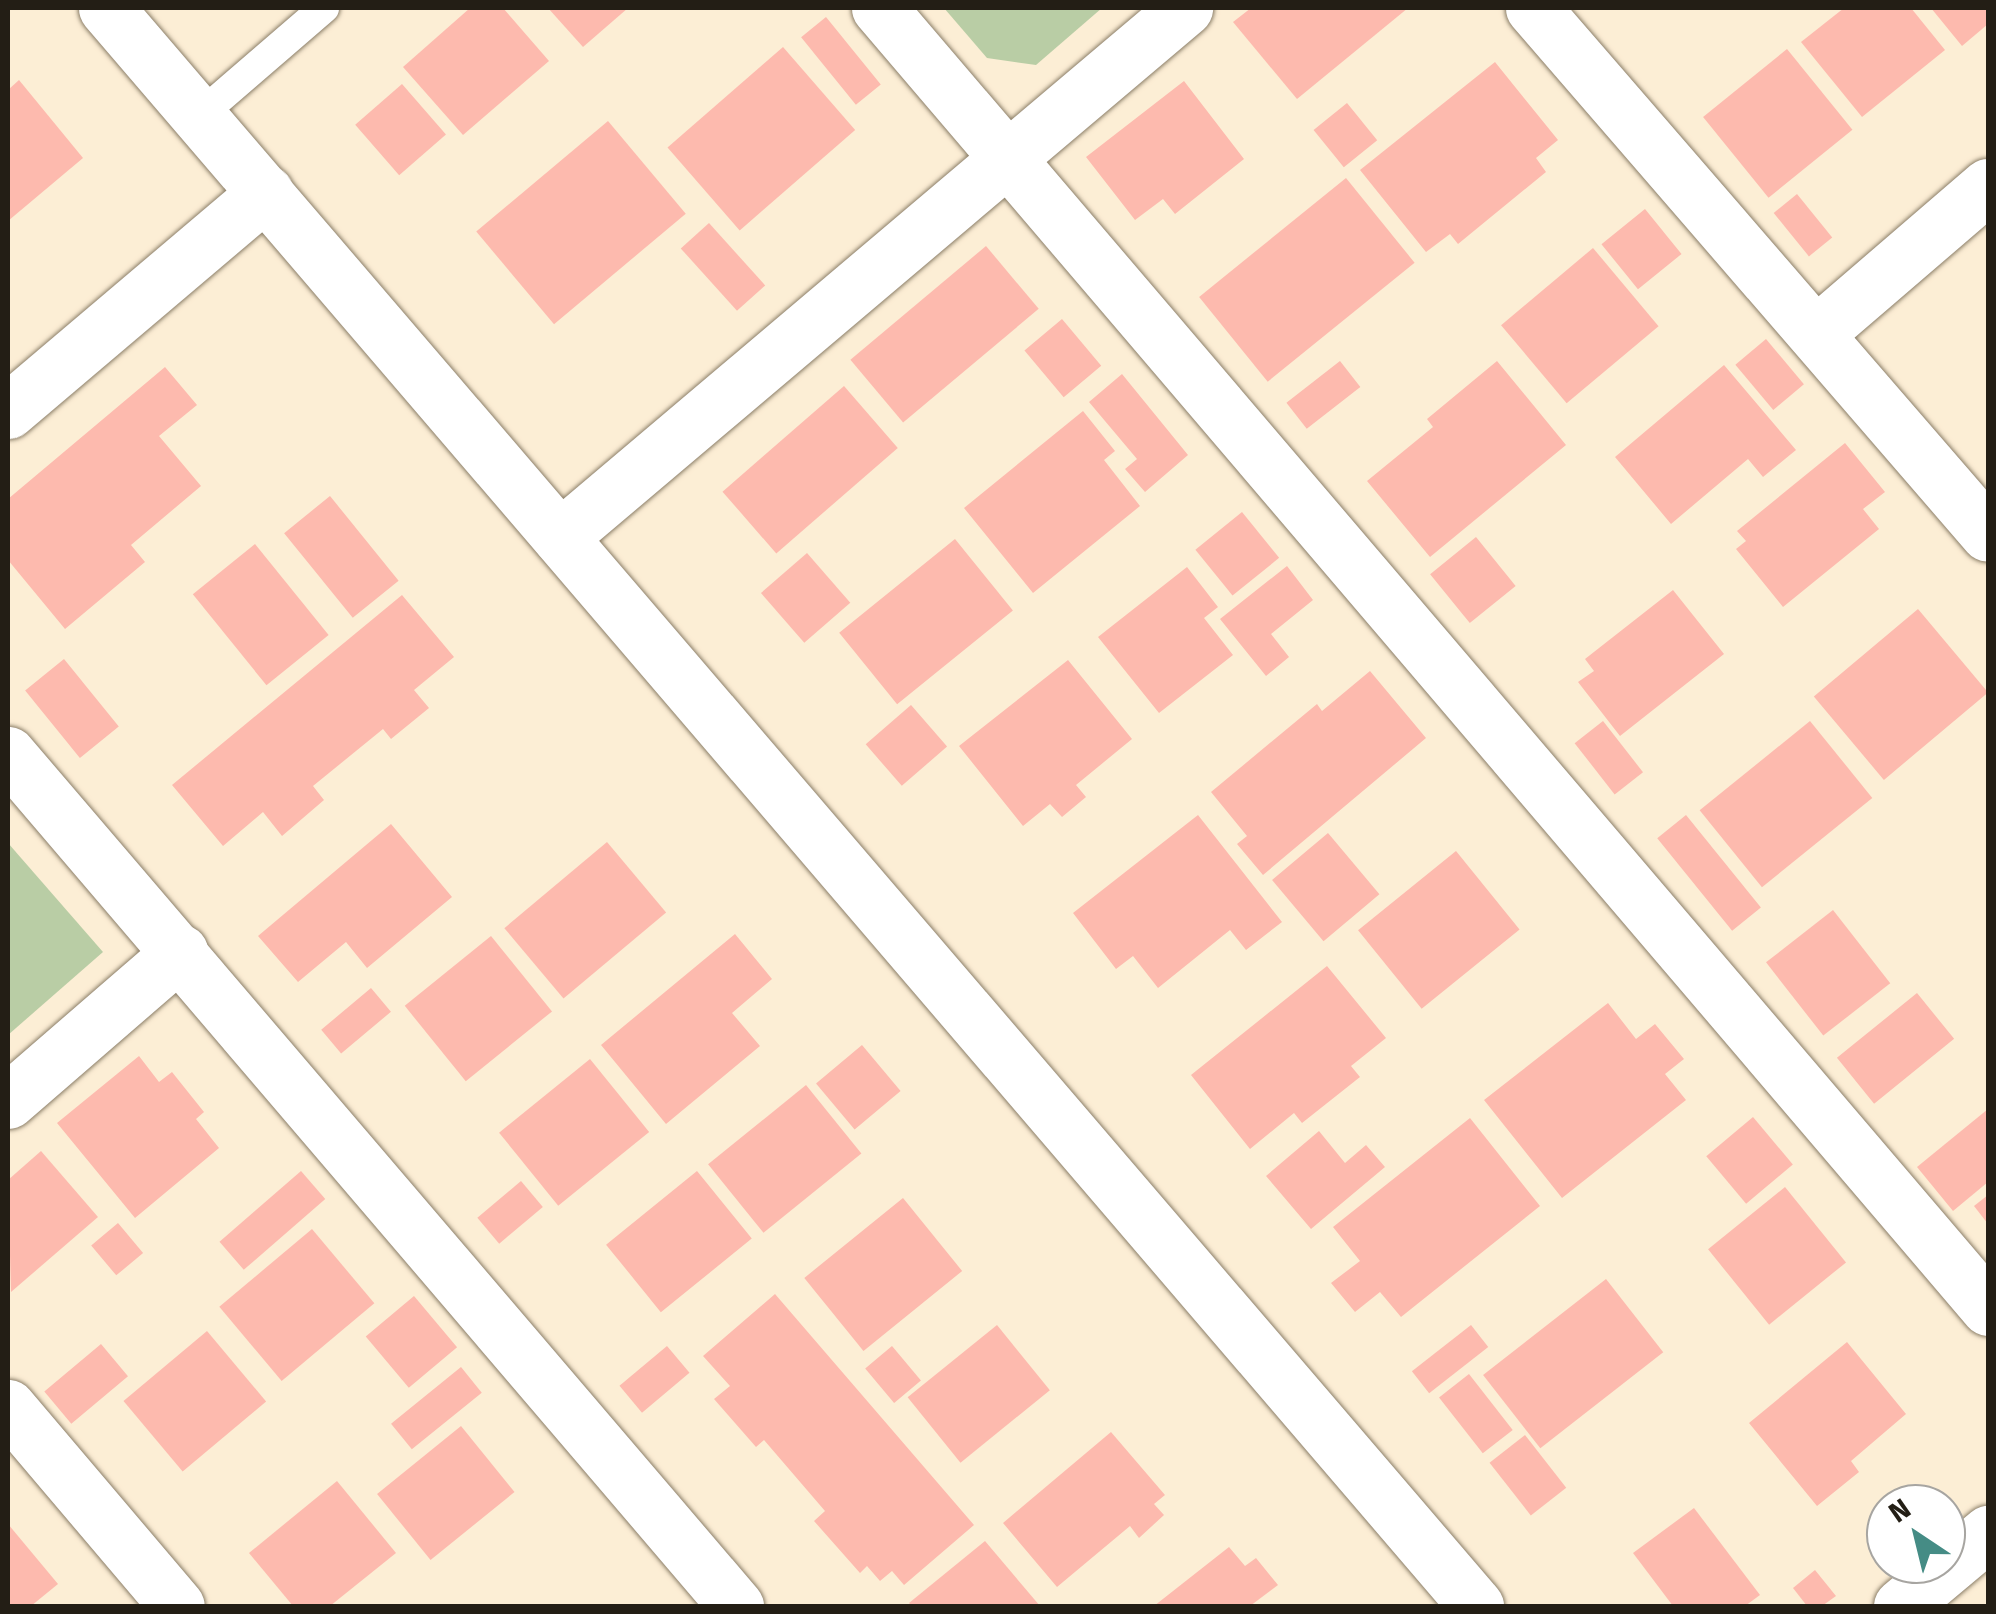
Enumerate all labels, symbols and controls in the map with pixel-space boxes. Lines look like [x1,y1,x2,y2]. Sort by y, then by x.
north arrow [1866,1484,1966,1584]
text: N [1883,1492,1917,1530]

